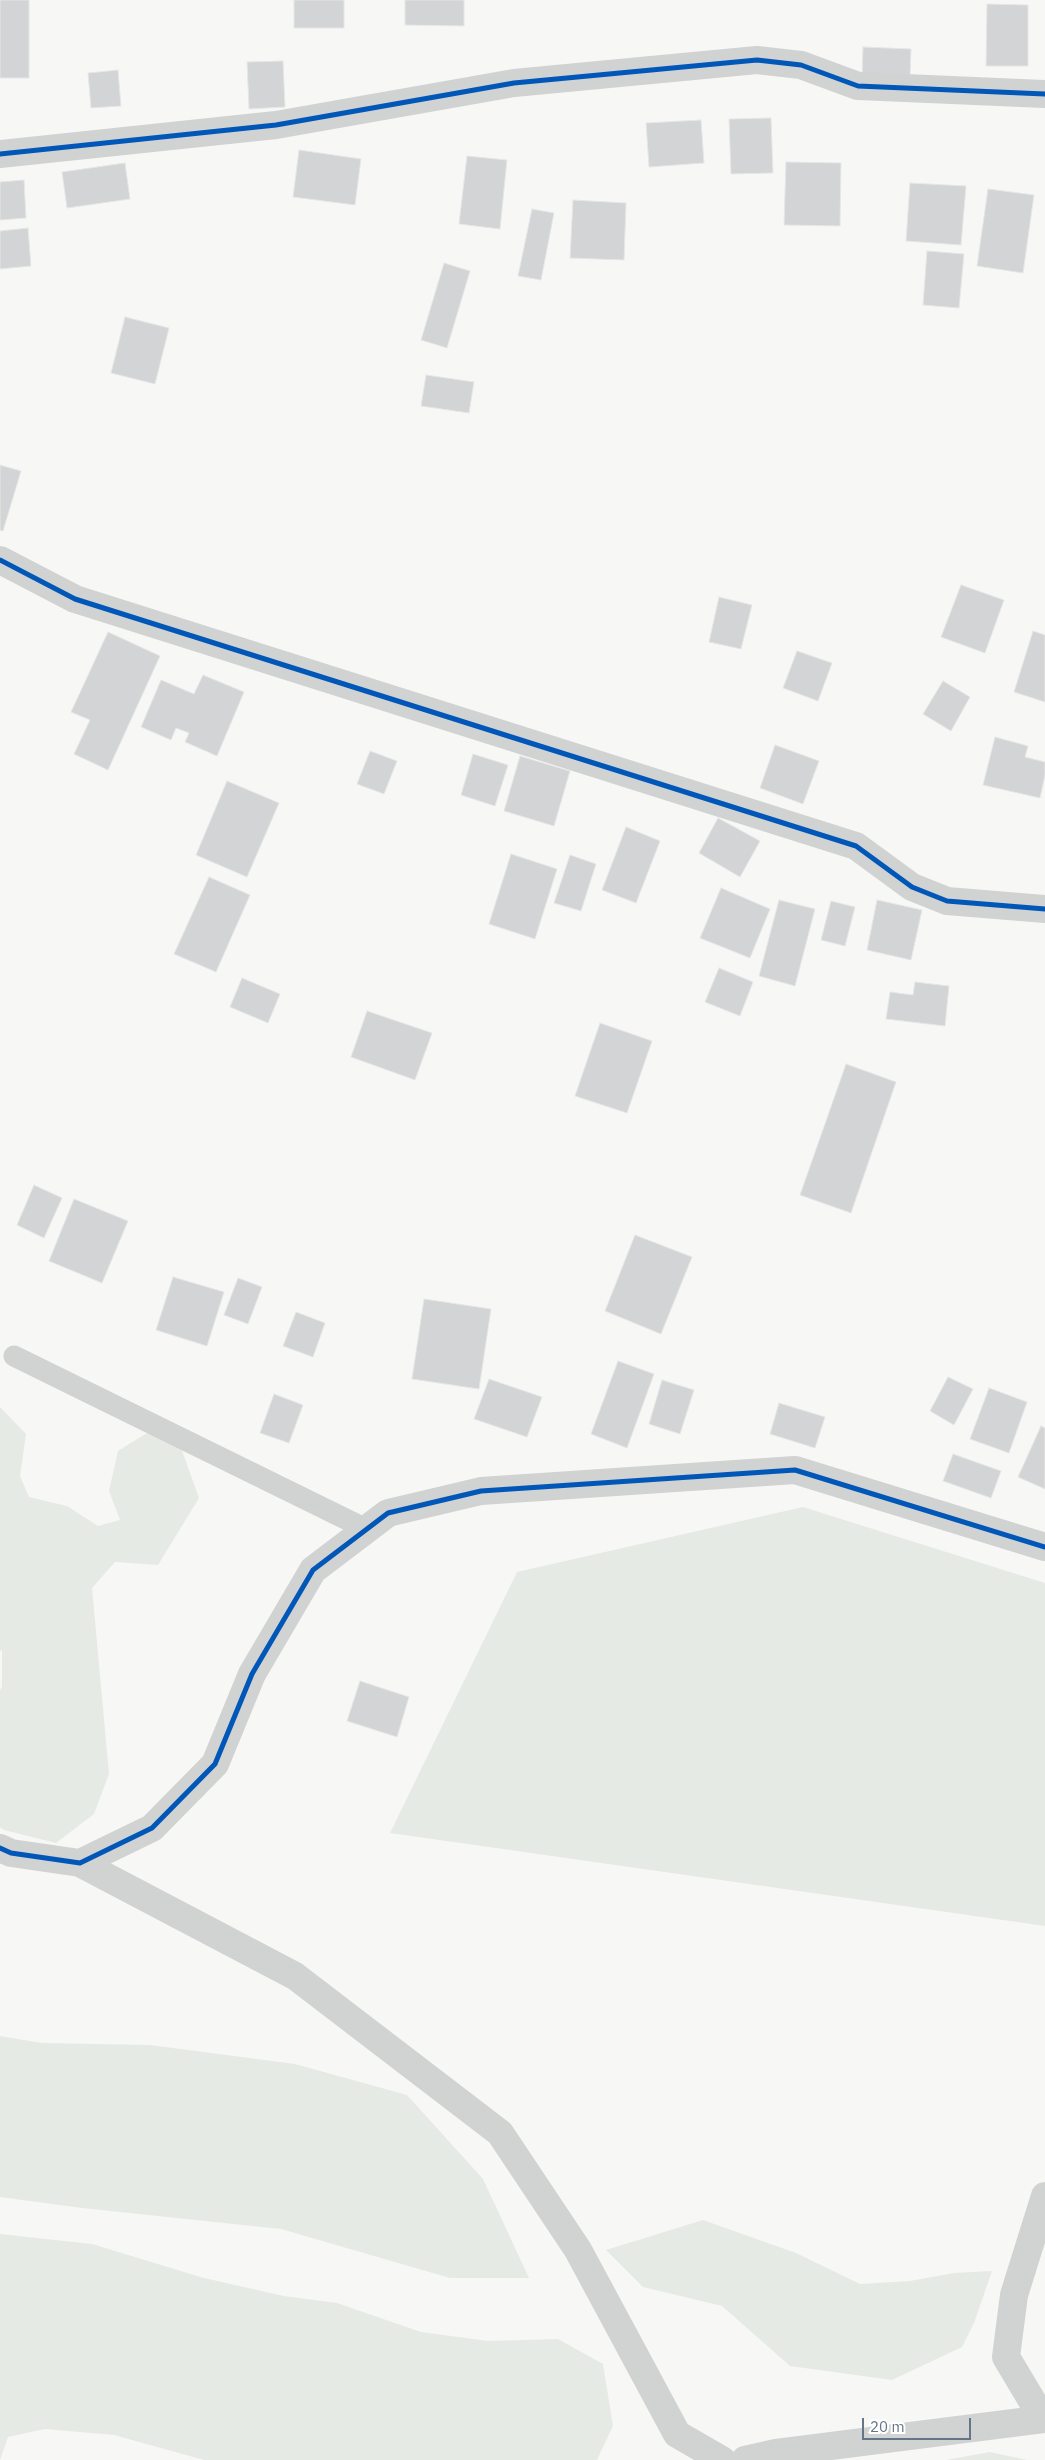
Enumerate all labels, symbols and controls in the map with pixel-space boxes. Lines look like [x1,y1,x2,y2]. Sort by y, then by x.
scale bar [865,2408,974,2440]
text: 20 m [870,2417,905,2436]

